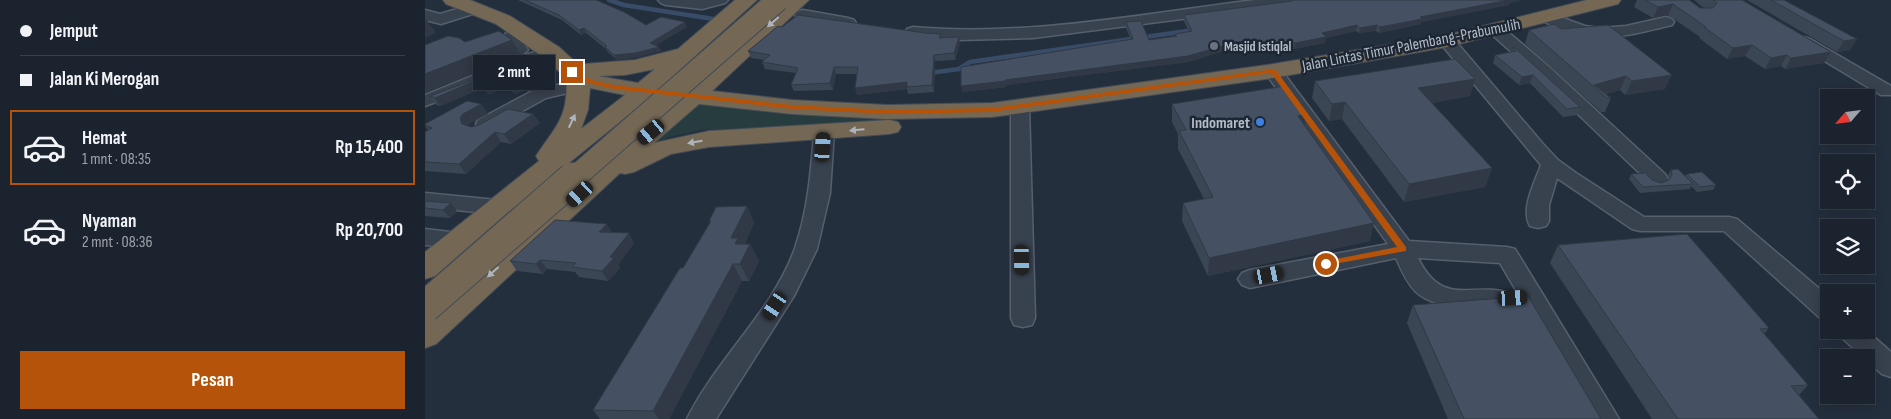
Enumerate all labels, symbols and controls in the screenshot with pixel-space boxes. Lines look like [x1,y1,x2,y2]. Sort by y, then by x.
street label: Jalan Lintas Timur Palembang-Prabumulih [1300,15,1522,76]
one-way arrow [767,17,780,28]
text: Jemput [50,20,98,43]
place label: Masjid Istiqlal [1224,38,1291,55]
marker: Masjid Istiqlal [1208,40,1220,52]
callout: 2 mnt [472,54,555,90]
route end [561,61,583,83]
text: 2 mnt [498,63,530,82]
text: Jalan Ki Merogan [50,68,159,91]
north arrow [1820,89,1875,144]
map controls [1820,89,1875,404]
one-way arrow [569,114,577,128]
place label: Indomaret [1191,114,1250,133]
marker: Indomaret [1254,116,1266,128]
car [634,117,667,147]
icon: car [22,125,67,170]
one-way arrow [849,126,865,134]
text: Hemat [82,127,127,150]
car [814,132,831,162]
text: Rp 15,400 [335,136,403,159]
one-way arrow [687,138,703,146]
text: 1 mnt · 08:35 [82,150,151,169]
button: locate [1820,154,1875,209]
car [563,178,596,210]
icon: car [22,208,67,253]
text: Nyaman [82,210,136,233]
text: Rp 20,700 [335,219,403,242]
button: layers [1820,219,1875,274]
text: 2 mnt · 08:36 [82,233,152,252]
car [1014,245,1029,275]
route start [1315,253,1337,275]
car [1252,265,1285,285]
one-way arrow [487,267,500,278]
button: + [1820,284,1875,339]
car [760,289,789,323]
car [1497,290,1528,306]
button: − [1820,349,1875,404]
button: Pesan [20,351,405,409]

